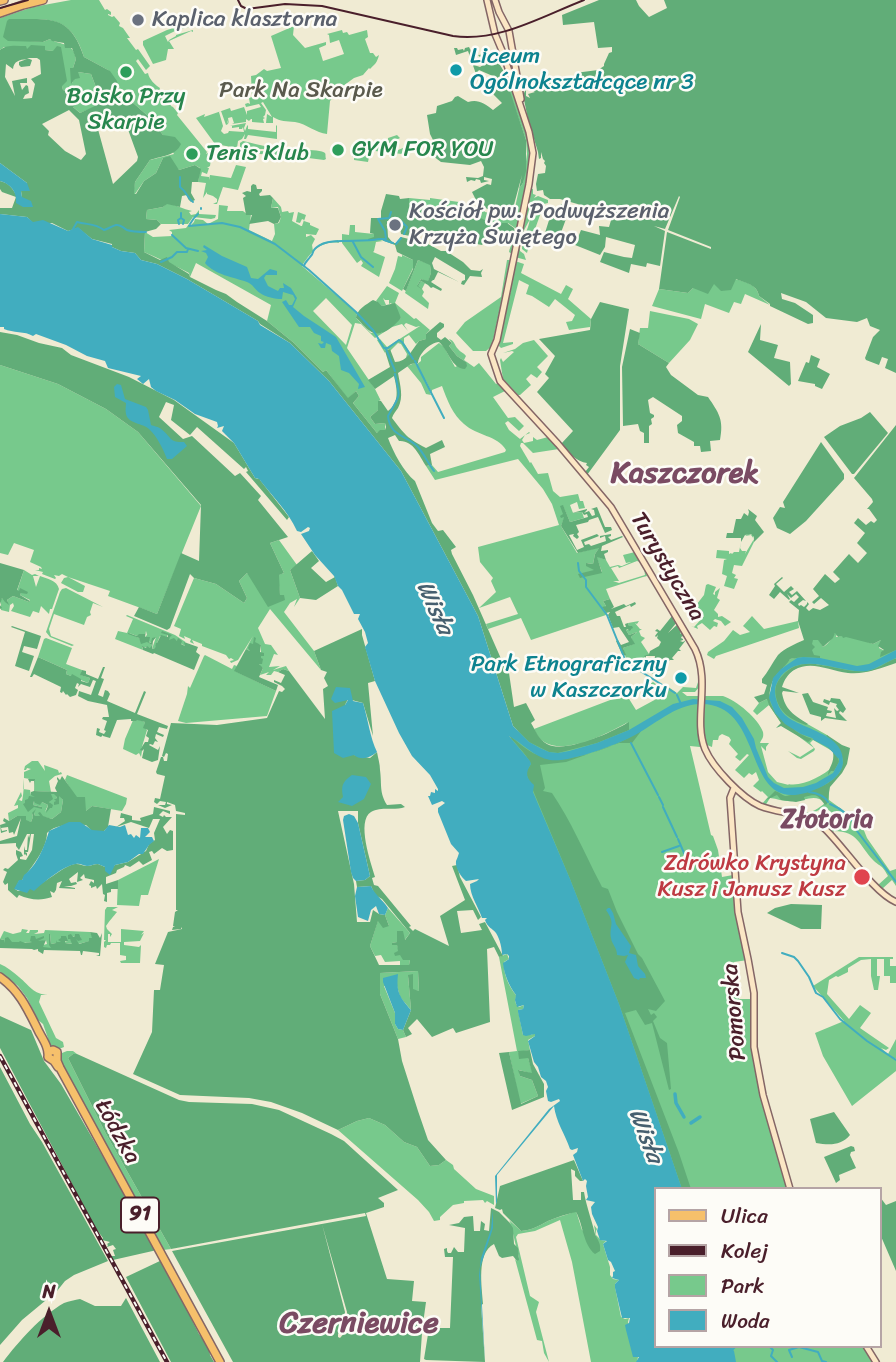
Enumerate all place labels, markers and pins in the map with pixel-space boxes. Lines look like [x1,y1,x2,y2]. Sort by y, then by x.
place label: Kaplica klasztorna [152,6,337,34]
marker: Kaplica klasztorna [130,12,146,28]
place label: Liceum Ogólnokształcące nr 3 [470,43,694,97]
marker: Liceum Ogólnokształcące nr 3 [448,62,464,78]
marker: Boisko Przy Skarpie [118,64,134,80]
place label: Boisko Przy Skarpie [67,83,185,137]
place label: GYM FOR YOU [352,136,494,164]
place label: Tenis Klub [206,140,309,168]
marker: GYM FOR YOU [330,142,346,158]
marker: Tenis Klub [184,146,200,162]
place label: Kościół pw. Podwyższenia Krzyża Świętego [409,198,669,252]
marker: Kościół pw. Podwyższenia Krzyża Świętego [387,217,403,233]
place label: Park Etnograficzny w Kaszczorku [471,651,667,705]
marker: Park Etnograficzny w Kaszczorku [673,670,689,686]
place label: Zdrówko Krystyna Kusz i Janusz Kusz [658,850,846,904]
marker: Zdrówko Krystyna Kusz i Janusz Kusz [852,867,872,887]

